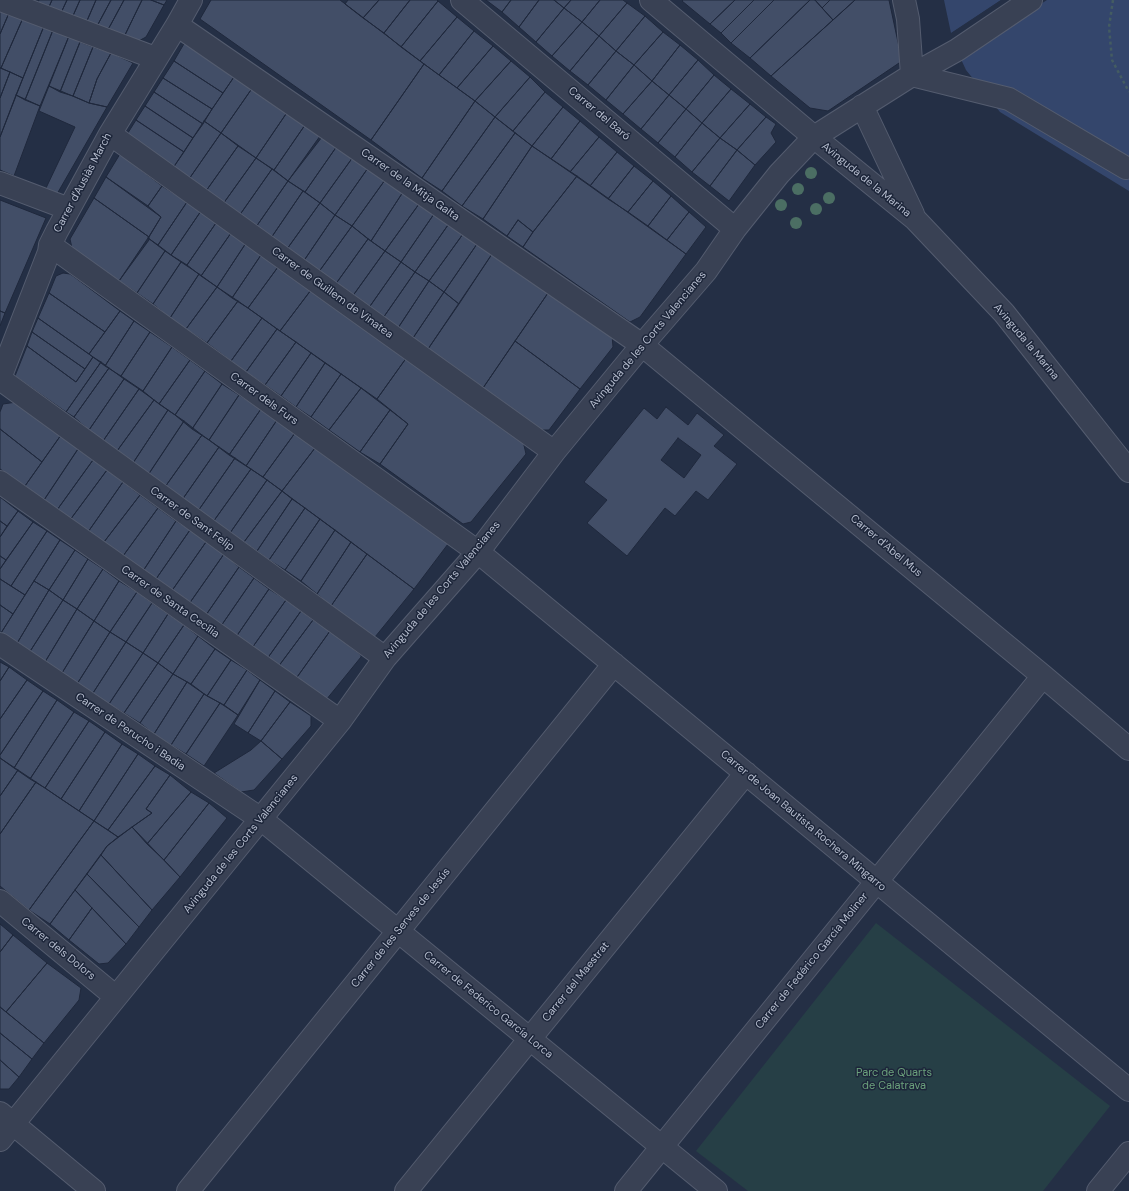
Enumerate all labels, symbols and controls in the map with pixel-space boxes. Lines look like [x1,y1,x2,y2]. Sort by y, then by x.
street label: Carrer del Baró [565,84,633,144]
street label: Carrer d'Ausiàs March [51,131,115,235]
street label: Avinguda de la Marina [819,140,913,220]
street label: Carrer de la Mitja Galta [358,146,462,224]
street label: Carrer de Guillem de Vinatea [269,244,395,342]
street label: Avinguda de les Corts Valencianes [587,269,709,411]
street label: Avinguda la Marina [990,301,1062,383]
street label: Carrer dels Furs [227,370,301,428]
street label: Carrer de Sant Felip [147,484,237,554]
street label: Carrer d'Abel Mus [847,512,925,580]
street label: Avinguda de les Corts Valencianes [381,519,503,661]
street label: Carrer de Santa Cecília [118,563,222,641]
street label: Carrer de Perucho i Badia [73,690,187,774]
street label: Carrer de Joan Bautista Rochera Mingarro [718,748,888,894]
street label: Avinguda de les Corts Valencianes [181,772,301,916]
street label: Carrer de les Serves de Jesús [349,865,453,991]
street label: Carrer de Fedérico García Moliner [753,890,871,1032]
street label: Carrer dels Dolors [18,915,98,983]
street label: Carrer del Maestrat [540,939,612,1025]
street label: Carrer de Federico García Lorca [421,949,555,1061]
park label: Parc de Quarts de Calatrava [856,1066,932,1092]

